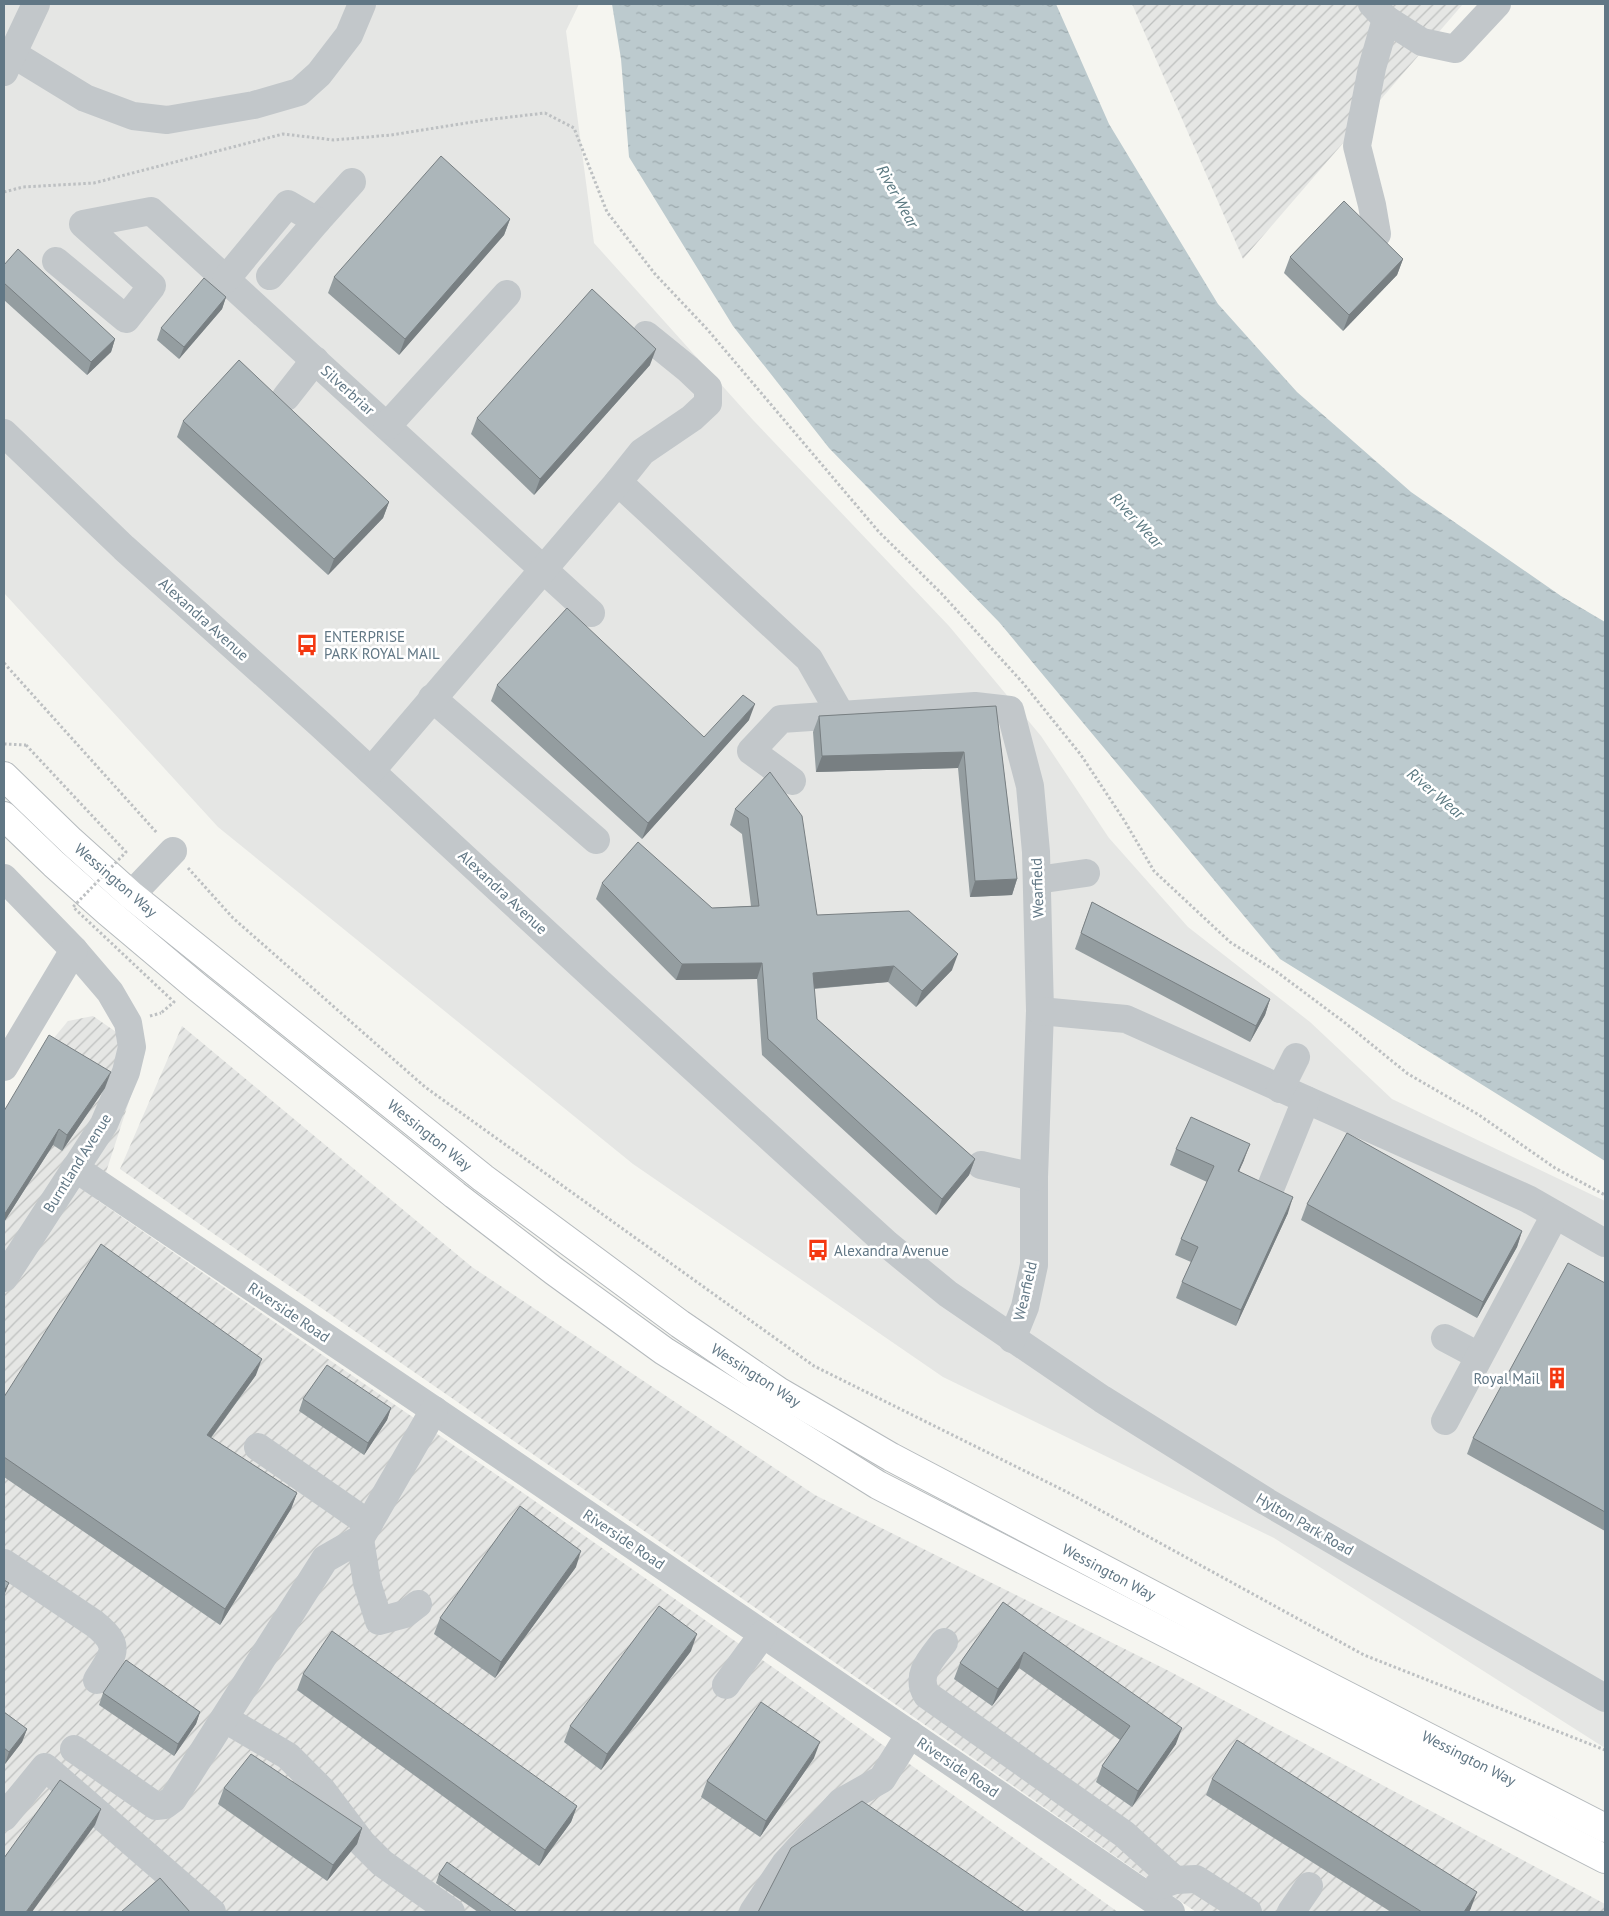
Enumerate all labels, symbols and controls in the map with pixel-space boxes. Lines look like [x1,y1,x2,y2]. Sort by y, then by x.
water label: River Wear [873,161,924,233]
street label: Silverbriar [317,361,379,419]
water label: River Wear [1106,488,1169,553]
street label: Alexandra Avenue [155,574,253,664]
place label: ENTERPRISE PARK ROYAL MAIL [324,627,440,663]
bus stop icon: ENTERPRISE PARK ROYAL MAIL [294,632,320,658]
water label: River Wear [1403,763,1470,824]
street label: Wessington Way [71,839,161,921]
street label: Alexandra Avenue [455,846,551,938]
street label: Wearfield [1026,858,1048,918]
street label: Wessington Way [384,1095,476,1175]
street label: Burntland Avenue [39,1110,115,1216]
bus stop icon: Alexandra Avenue [805,1237,831,1263]
place label: Alexandra Avenue [834,1241,949,1260]
street label: Wearfield [1009,1260,1041,1322]
street label: Riverside Road [245,1278,333,1346]
street label: Wessington Way [707,1339,805,1411]
building icon: Royal Mail [1544,1365,1570,1391]
place label: Royal Mail [1473,1369,1541,1388]
street label: Hylton Park Road [1253,1488,1357,1560]
street label: Riverside Road [580,1505,668,1573]
street label: Wessington Way [1059,1539,1159,1605]
street label: Wessington Way [1419,1726,1519,1790]
street label: Riverside Road [914,1733,1002,1801]

